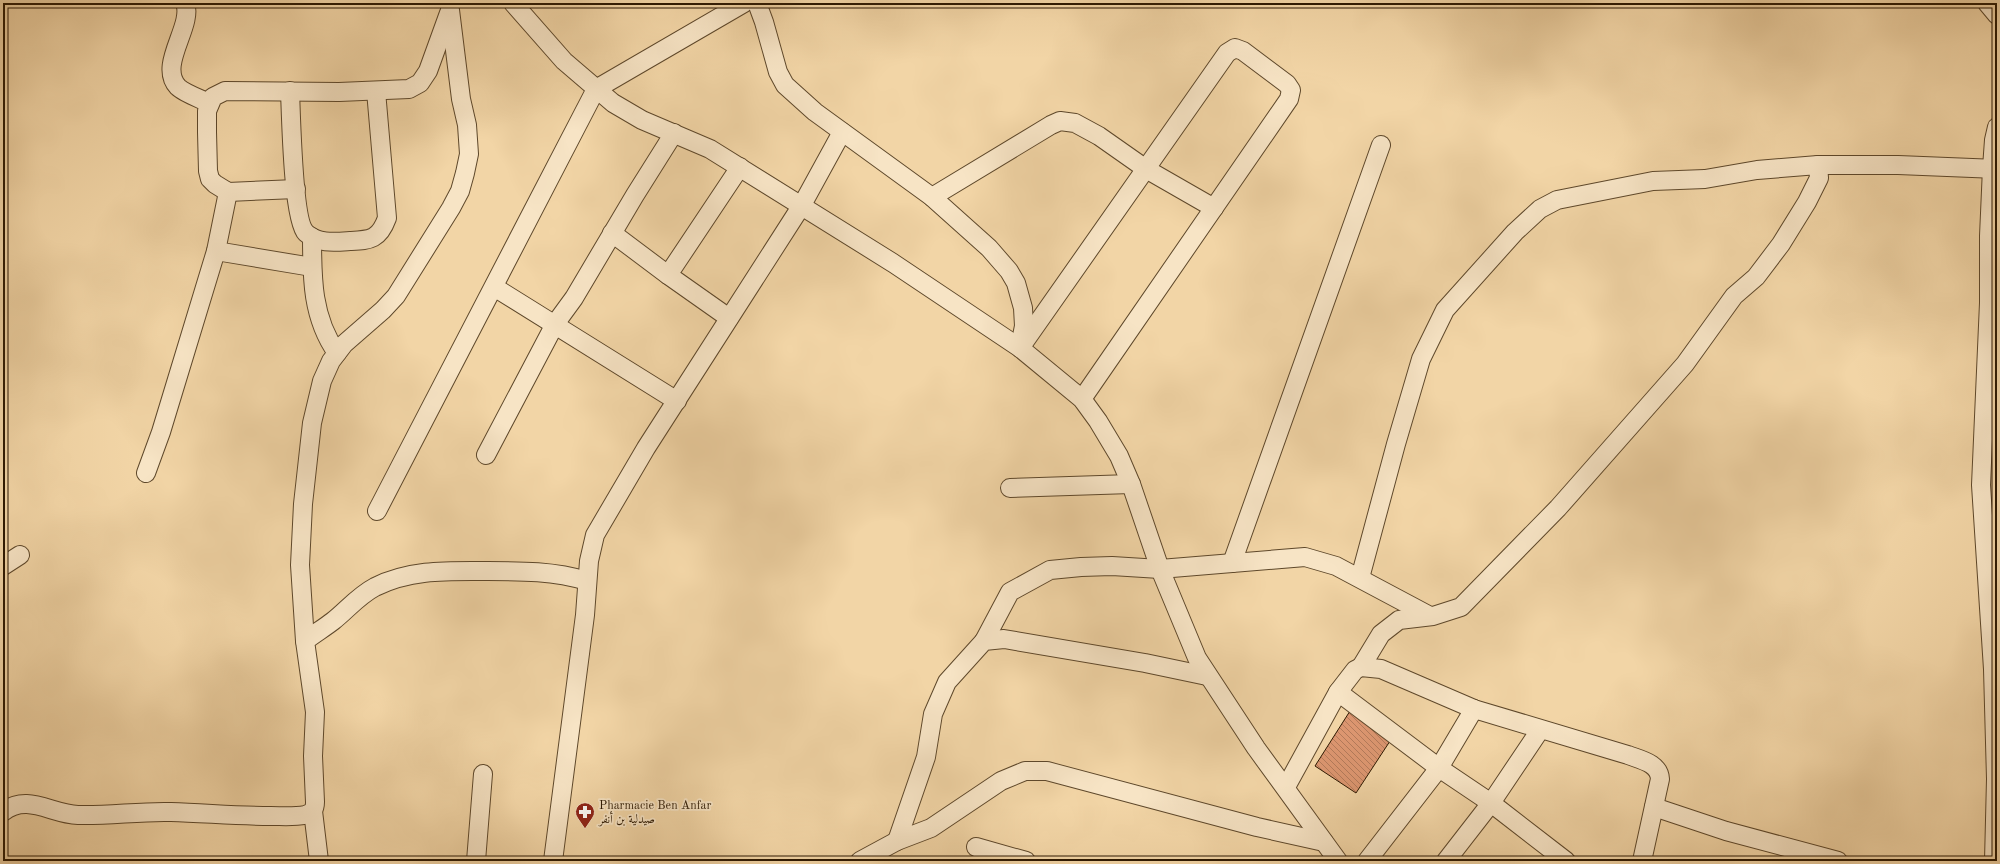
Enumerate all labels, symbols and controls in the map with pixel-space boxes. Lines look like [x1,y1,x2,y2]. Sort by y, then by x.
place label: Pharmacie Ben Anfar صيدلية بن أنفر [597,800,712,827]
pharmacy icon: Pharmacie Ben Anfar صيدلية بن أنفر [574,801,596,829]

